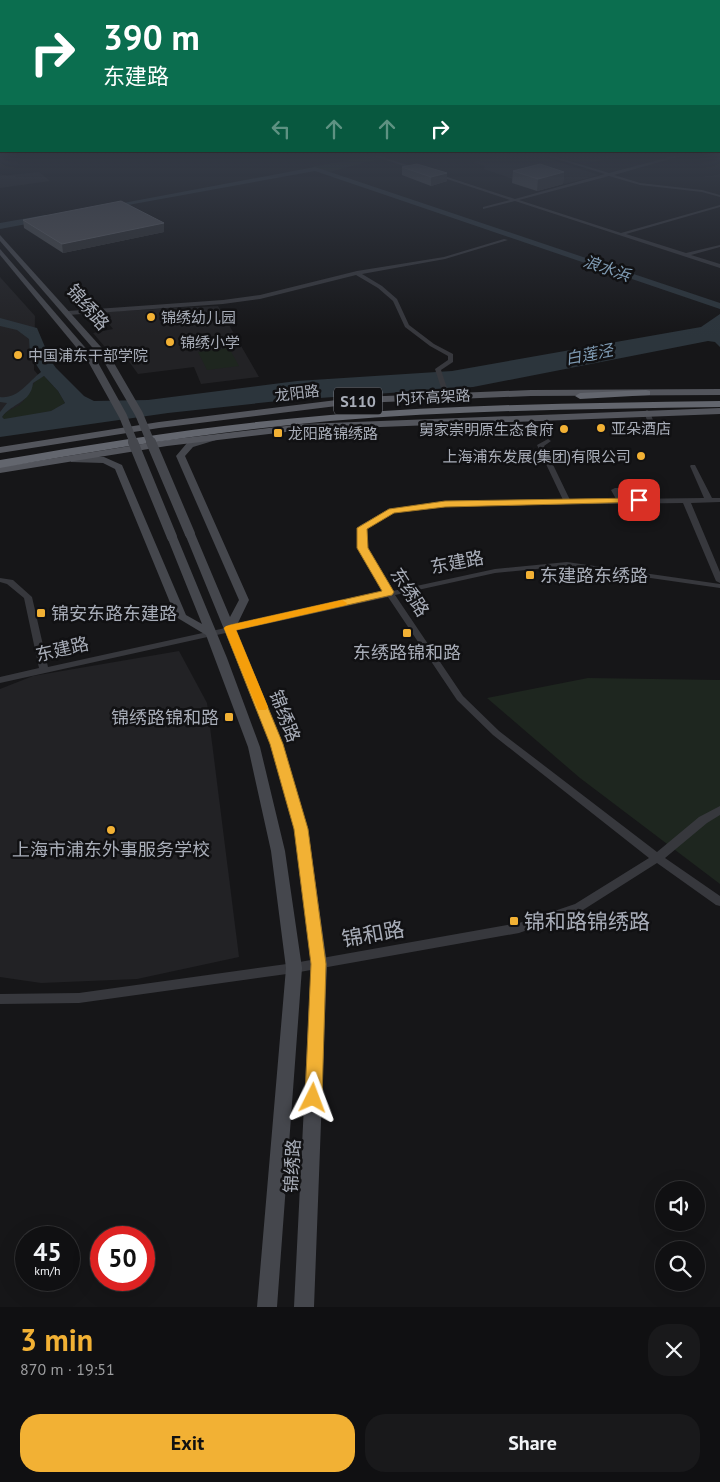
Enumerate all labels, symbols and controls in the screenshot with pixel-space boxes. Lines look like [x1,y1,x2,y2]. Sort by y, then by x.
text: 390 m [103,14,200,60]
icon: right [20,20,85,85]
text: 东建路 [103,62,169,90]
icon: left [267,115,295,143]
icon: ahead [320,115,348,143]
icon: ahead [373,115,401,143]
icon: right [426,115,454,143]
water label: 浪水浜 [581,251,635,286]
street label: 锦绣路 [62,279,114,335]
place label: 锦绣幼儿园 [161,308,236,327]
marker: 锦绣幼儿园 [145,311,157,323]
place label: 锦绣小学 [180,333,240,352]
marker: 锦绣小学 [164,336,176,348]
water label: 白莲泾 [564,339,616,368]
place label: 中国浦东干部学院 [28,346,148,365]
marker: 中国浦东干部学院 [12,349,24,361]
street label: 龙阳路 [274,381,320,405]
street label: 内环高架路 [395,386,471,408]
road number: S110 [334,388,382,414]
place label: 亚朵酒店 [611,419,671,438]
place label: 舅家崇明原生态食府 [419,420,554,439]
marker: 亚朵酒店 [595,422,607,434]
marker: 舅家崇明原生态食府 [558,423,570,435]
place label: 龙阳路锦绣路 [288,424,378,443]
marker: 龙阳路锦绣路 [272,427,284,439]
place label: 上海浦东发展(集团)有限公司 [443,447,631,466]
marker: 上海浦东发展(集团)有限公司 [635,450,647,462]
pin [618,479,660,521]
icon: arrive [625,486,653,514]
street label: 东建路 [428,546,486,578]
street label: 东绣路 [386,563,434,621]
place label: 东建路东绣路 [540,564,648,587]
marker: 东建路东绣路 [524,569,536,581]
place label: 锦安东路东建路 [51,602,177,625]
marker: 锦安东路东建路 [35,607,47,619]
marker: 东绣路锦和路 [401,627,413,639]
street label: 东建路 [33,632,91,666]
place label: 东绣路锦和路 [353,641,461,664]
street label: 锦绣路 [265,687,305,745]
place label: 锦绣路锦和路 [111,706,219,729]
marker: 锦绣路锦和路 [223,711,235,723]
marker: 上海市浦东外事服务学校 [105,824,117,836]
place label: 上海市浦东外事服务学校 [12,838,210,861]
place label: 锦和路锦绣路 [524,908,650,935]
street label: 锦和路 [340,915,406,953]
marker: 锦和路锦绣路 [508,915,520,927]
position arrow [286,1071,338,1123]
street label: 锦绣路 [279,1138,305,1194]
map controls [655,1181,705,1291]
button: sound [655,1181,705,1231]
speed limit sign: 50 [90,1226,155,1291]
text: 45 [33,1236,62,1268]
button: search [655,1241,705,1291]
text: km/h [34,1263,61,1278]
text: 3 min [20,1320,93,1359]
button: close [648,1324,700,1376]
text: 870 m · 19:51 [20,1359,115,1379]
button: Exit [20,1414,355,1472]
button: Share [365,1414,700,1472]

